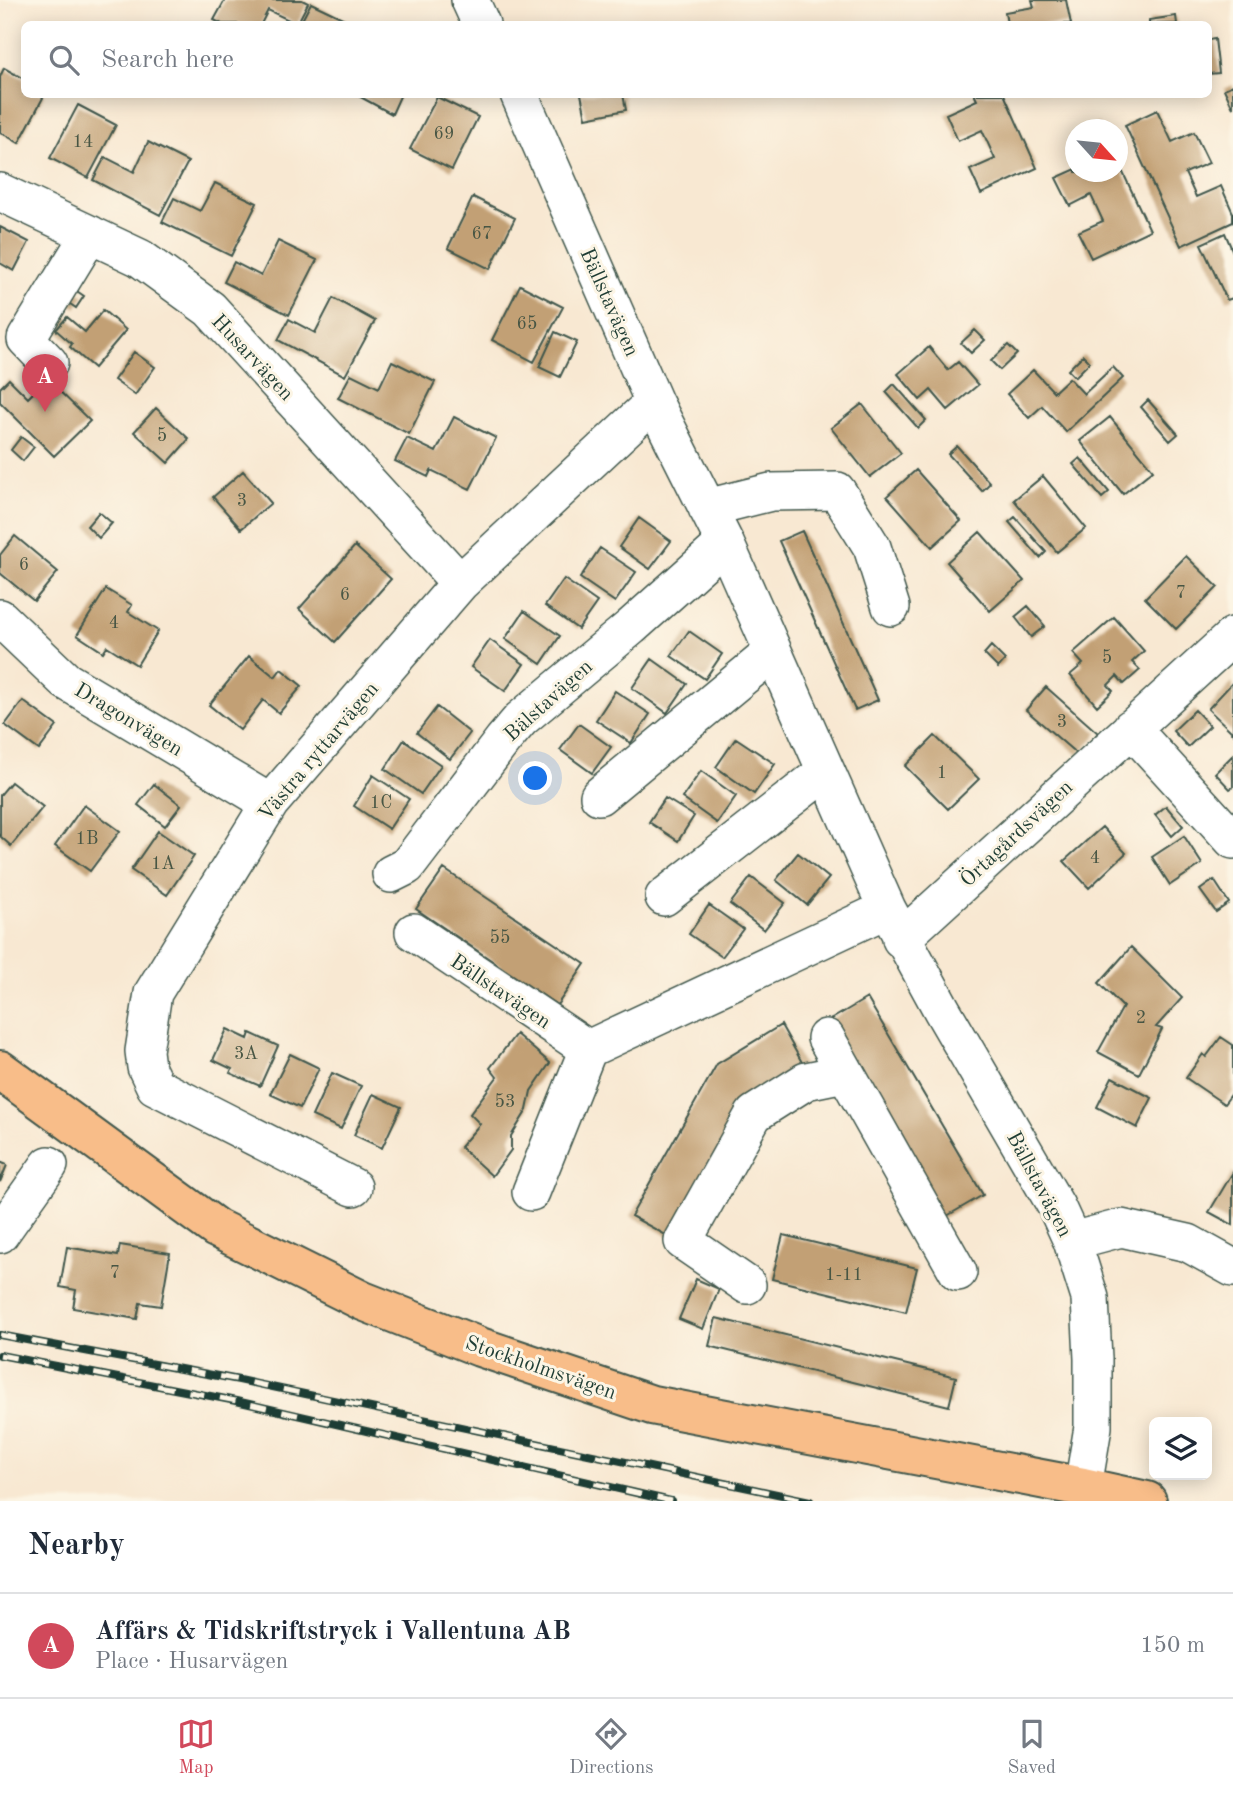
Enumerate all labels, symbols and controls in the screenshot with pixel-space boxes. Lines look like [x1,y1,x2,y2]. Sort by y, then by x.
search box [21,21,1212,98]
icon: search [45,41,83,79]
text: Search here [101,47,234,73]
north arrow [1065,119,1128,182]
house number: 69 [434,125,454,143]
house number: 14 [73,133,93,151]
house number: 67 [472,225,492,243]
street label: Bällstavägen [575,245,642,360]
street label: Husarvägen [207,311,297,405]
house number: 65 [517,315,537,333]
pin: A [22,354,68,412]
house number: 5 [157,427,167,445]
house number: 3 [237,492,247,510]
house number: 6 [19,556,29,574]
house number: 7 [1176,584,1186,602]
house number: 6 [340,586,350,604]
house number: 4 [109,614,119,632]
house number: 5 [1102,649,1112,667]
street label: Bälstavägen [501,656,597,746]
street label: Västra ryttarvägen [255,679,383,825]
street label: Dragonvägen [70,680,186,761]
house number: 3 [1057,713,1067,731]
your location [518,761,552,795]
house number: 1 [937,764,947,782]
street label: Örtagårdsvägen [954,774,1077,891]
house number: 1C [370,794,392,812]
house number: 1B [76,830,98,848]
house number: 4 [1090,849,1100,867]
house number: 1A [151,855,175,873]
house number: 55 [490,929,510,947]
street label: Bällstavägen [446,951,554,1033]
house number: 2 [1136,1009,1146,1027]
house number: 3A [234,1045,258,1063]
house number: 53 [495,1093,515,1111]
street label: Bällstavägen [1002,1128,1075,1241]
house number: 7 [110,1264,120,1282]
house number: 1-11 [825,1266,863,1284]
street label: Stockholmsvägen [462,1333,619,1404]
map controls [1149,1417,1212,1480]
button: layers [1149,1417,1212,1480]
text: Nearby [28,1531,125,1561]
text: Affärs & Tidskriftstryck i Vallentuna AB [95,1619,571,1645]
text: A [42,1634,60,1657]
text: 150 m [1140,1634,1205,1657]
text: Place · Husarvägen [95,1650,288,1673]
tab: Map [177,1715,215,1780]
tab: Directions [569,1715,654,1780]
tab: Saved [1008,1715,1056,1780]

